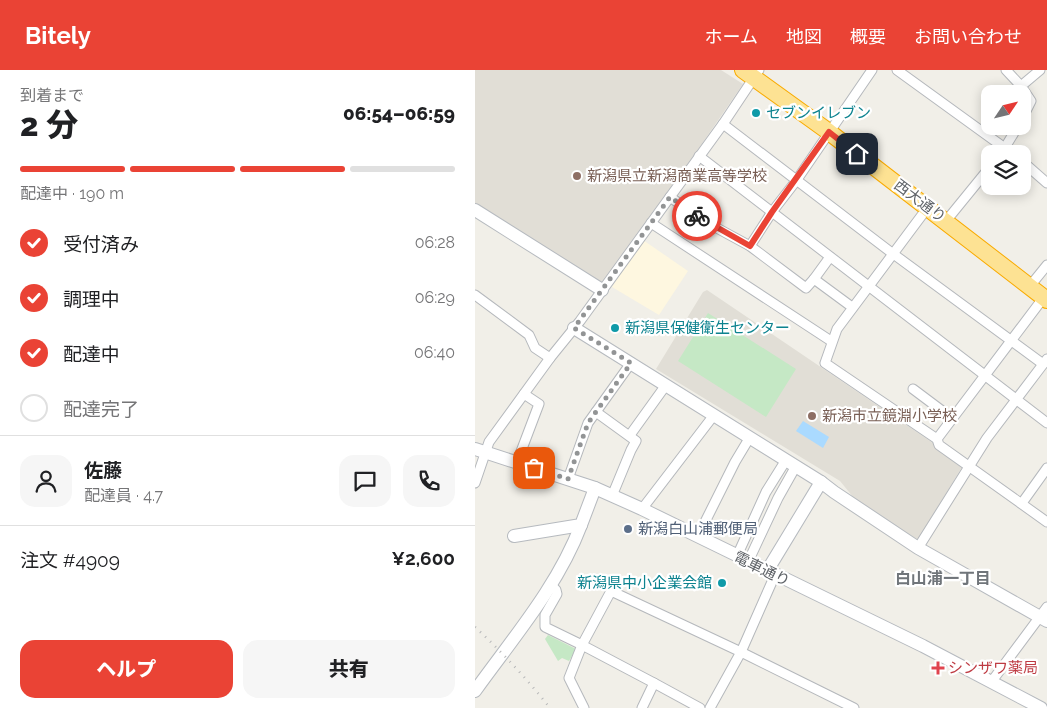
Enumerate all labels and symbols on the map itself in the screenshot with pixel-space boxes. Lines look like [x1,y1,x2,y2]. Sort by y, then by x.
north arrow [981,85,1031,135]
place label: セブンイレブン [766,104,871,122]
marker: セブンイレブン [750,107,762,119]
pin [836,133,878,175]
place label: 新潟県立新潟商業高等学校 [587,167,767,185]
marker: 新潟県立新潟商業高等学校 [571,170,583,182]
street label: 西大通り [891,176,949,226]
courier [672,191,722,241]
place label: 新潟県保健衛生センター [625,319,790,337]
marker: 新潟県保健衛生センター [609,322,621,334]
place label: 新潟市立鏡淵小学校 [822,407,957,425]
marker: 新潟市立鏡淵小学校 [806,410,818,422]
pin [513,447,555,489]
place label: 新潟白山浦郵便局 [638,520,758,538]
marker: 新潟白山浦郵便局 [622,523,634,535]
street label: 電車通り [731,548,793,590]
district label: 白山浦一丁目 [895,569,991,588]
place label: 新潟県中小企業会館 [577,574,712,592]
marker: 新潟県中小企業会館 [716,577,728,589]
place label: シンザワ薬局 [948,659,1038,677]
marker: シンザワ薬局 [932,662,944,674]

